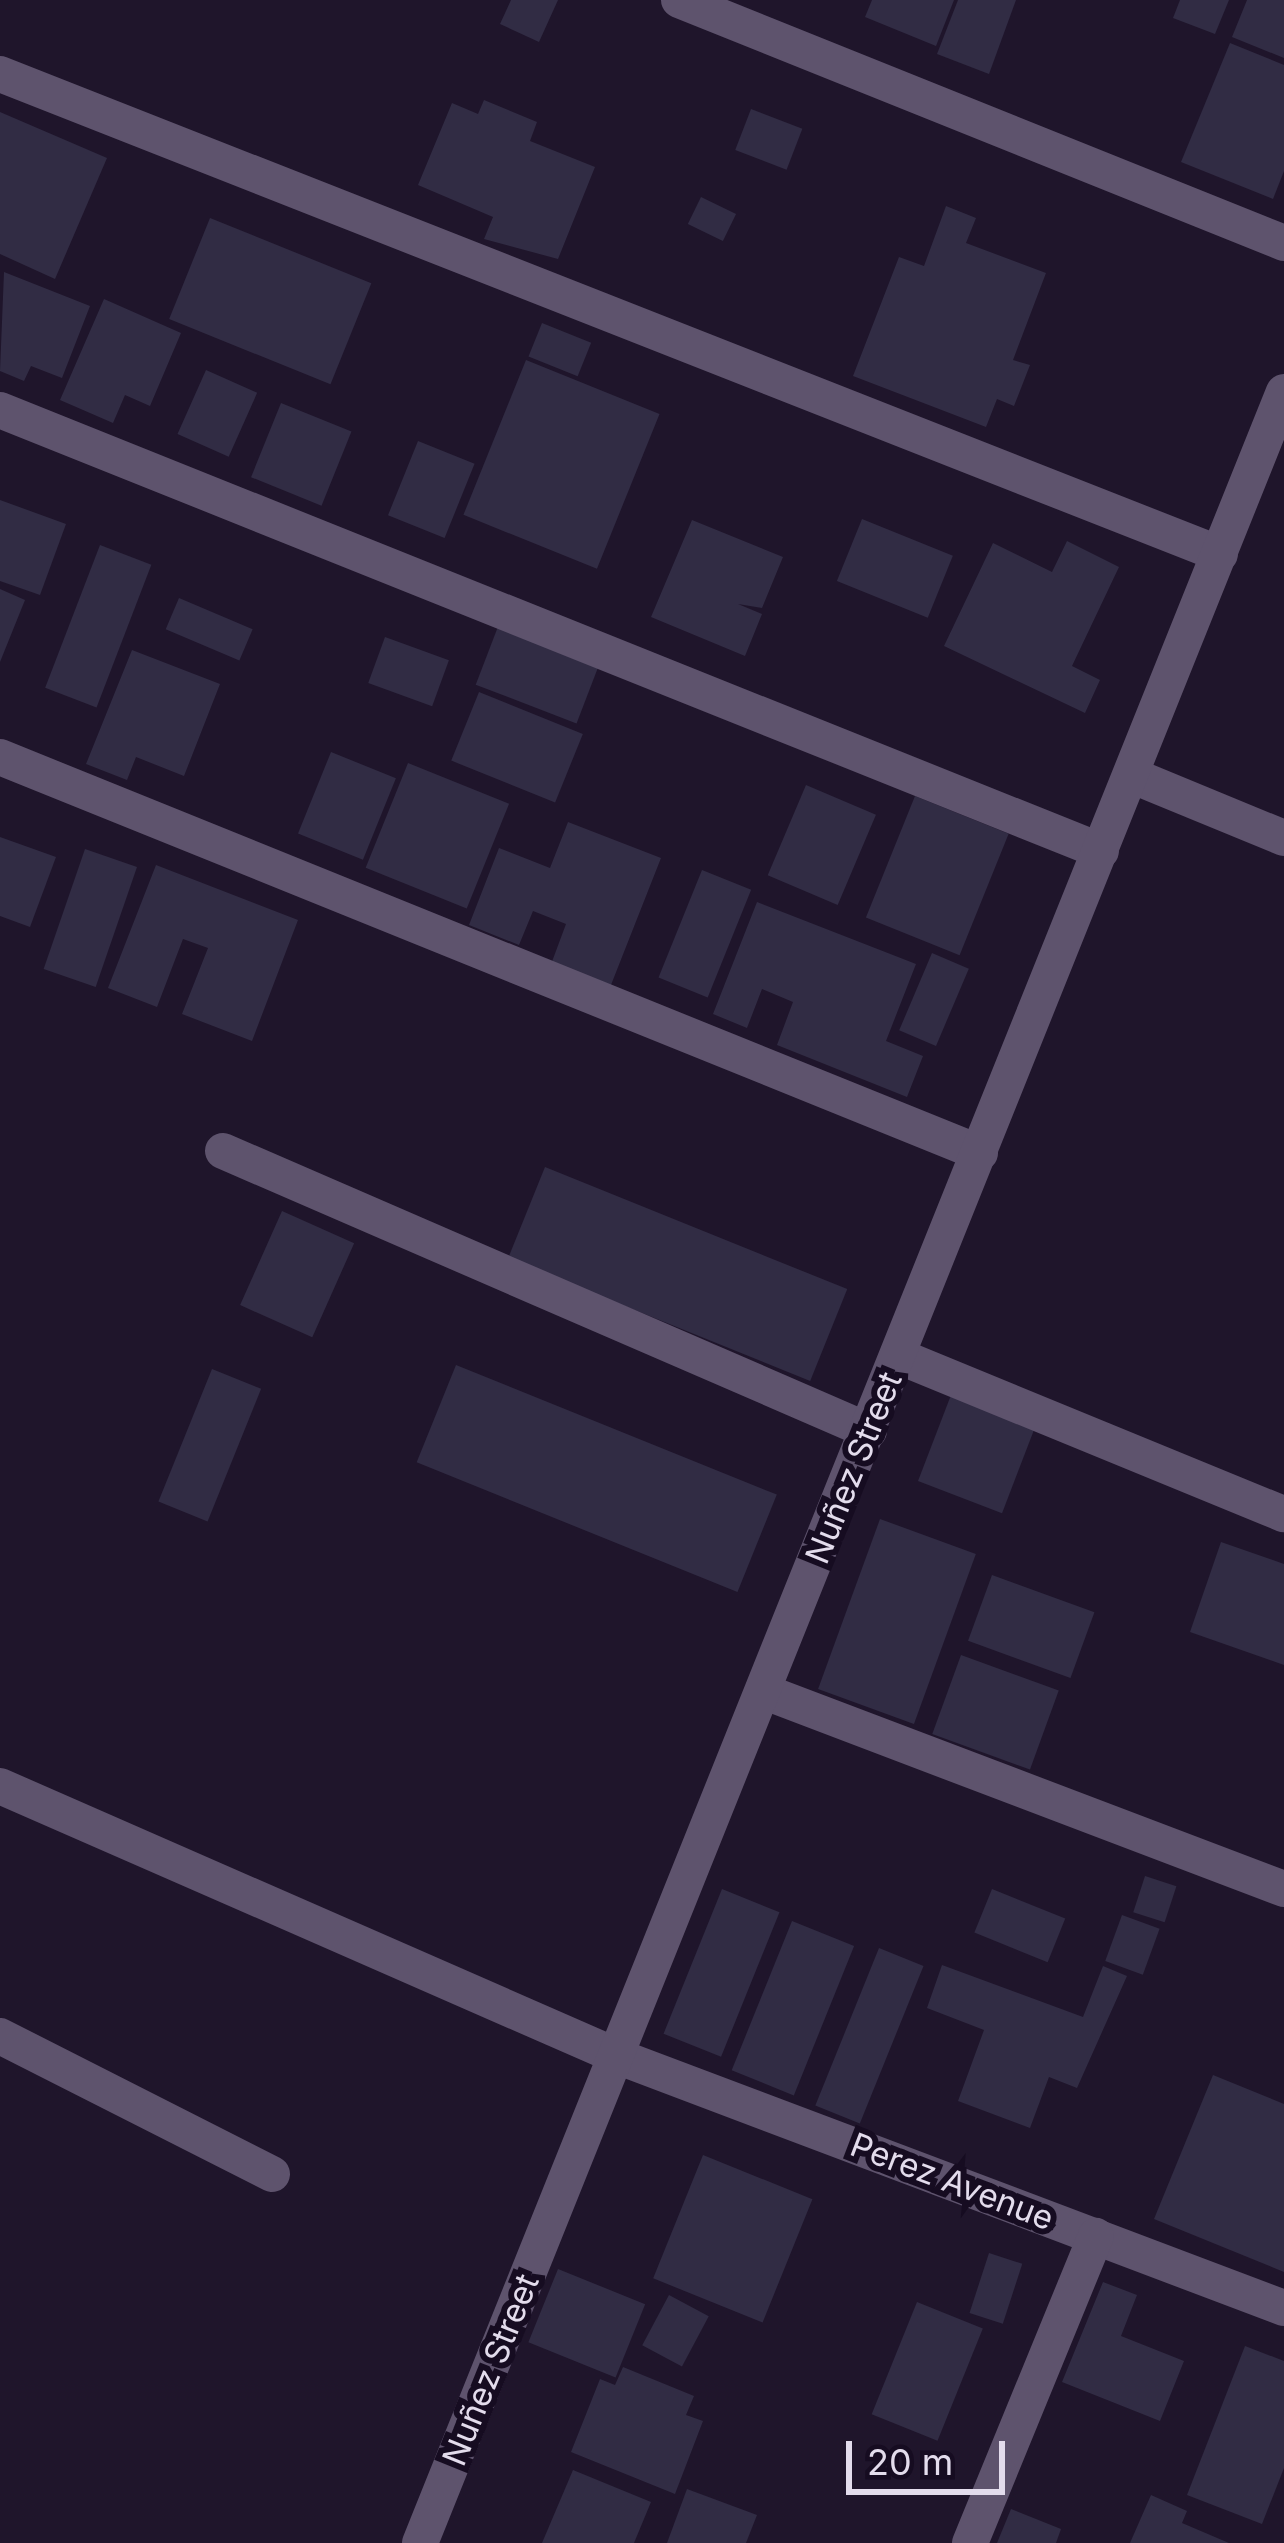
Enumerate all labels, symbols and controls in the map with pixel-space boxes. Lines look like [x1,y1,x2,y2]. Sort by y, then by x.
street label: Nuñez Street [798,1366,910,1570]
street label: Perez Avenue [845,2125,1059,2239]
street label: Nuñez Street [435,2268,547,2472]
scale bar [852,2417,1011,2491]
text: 20 m [867,2440,953,2484]

